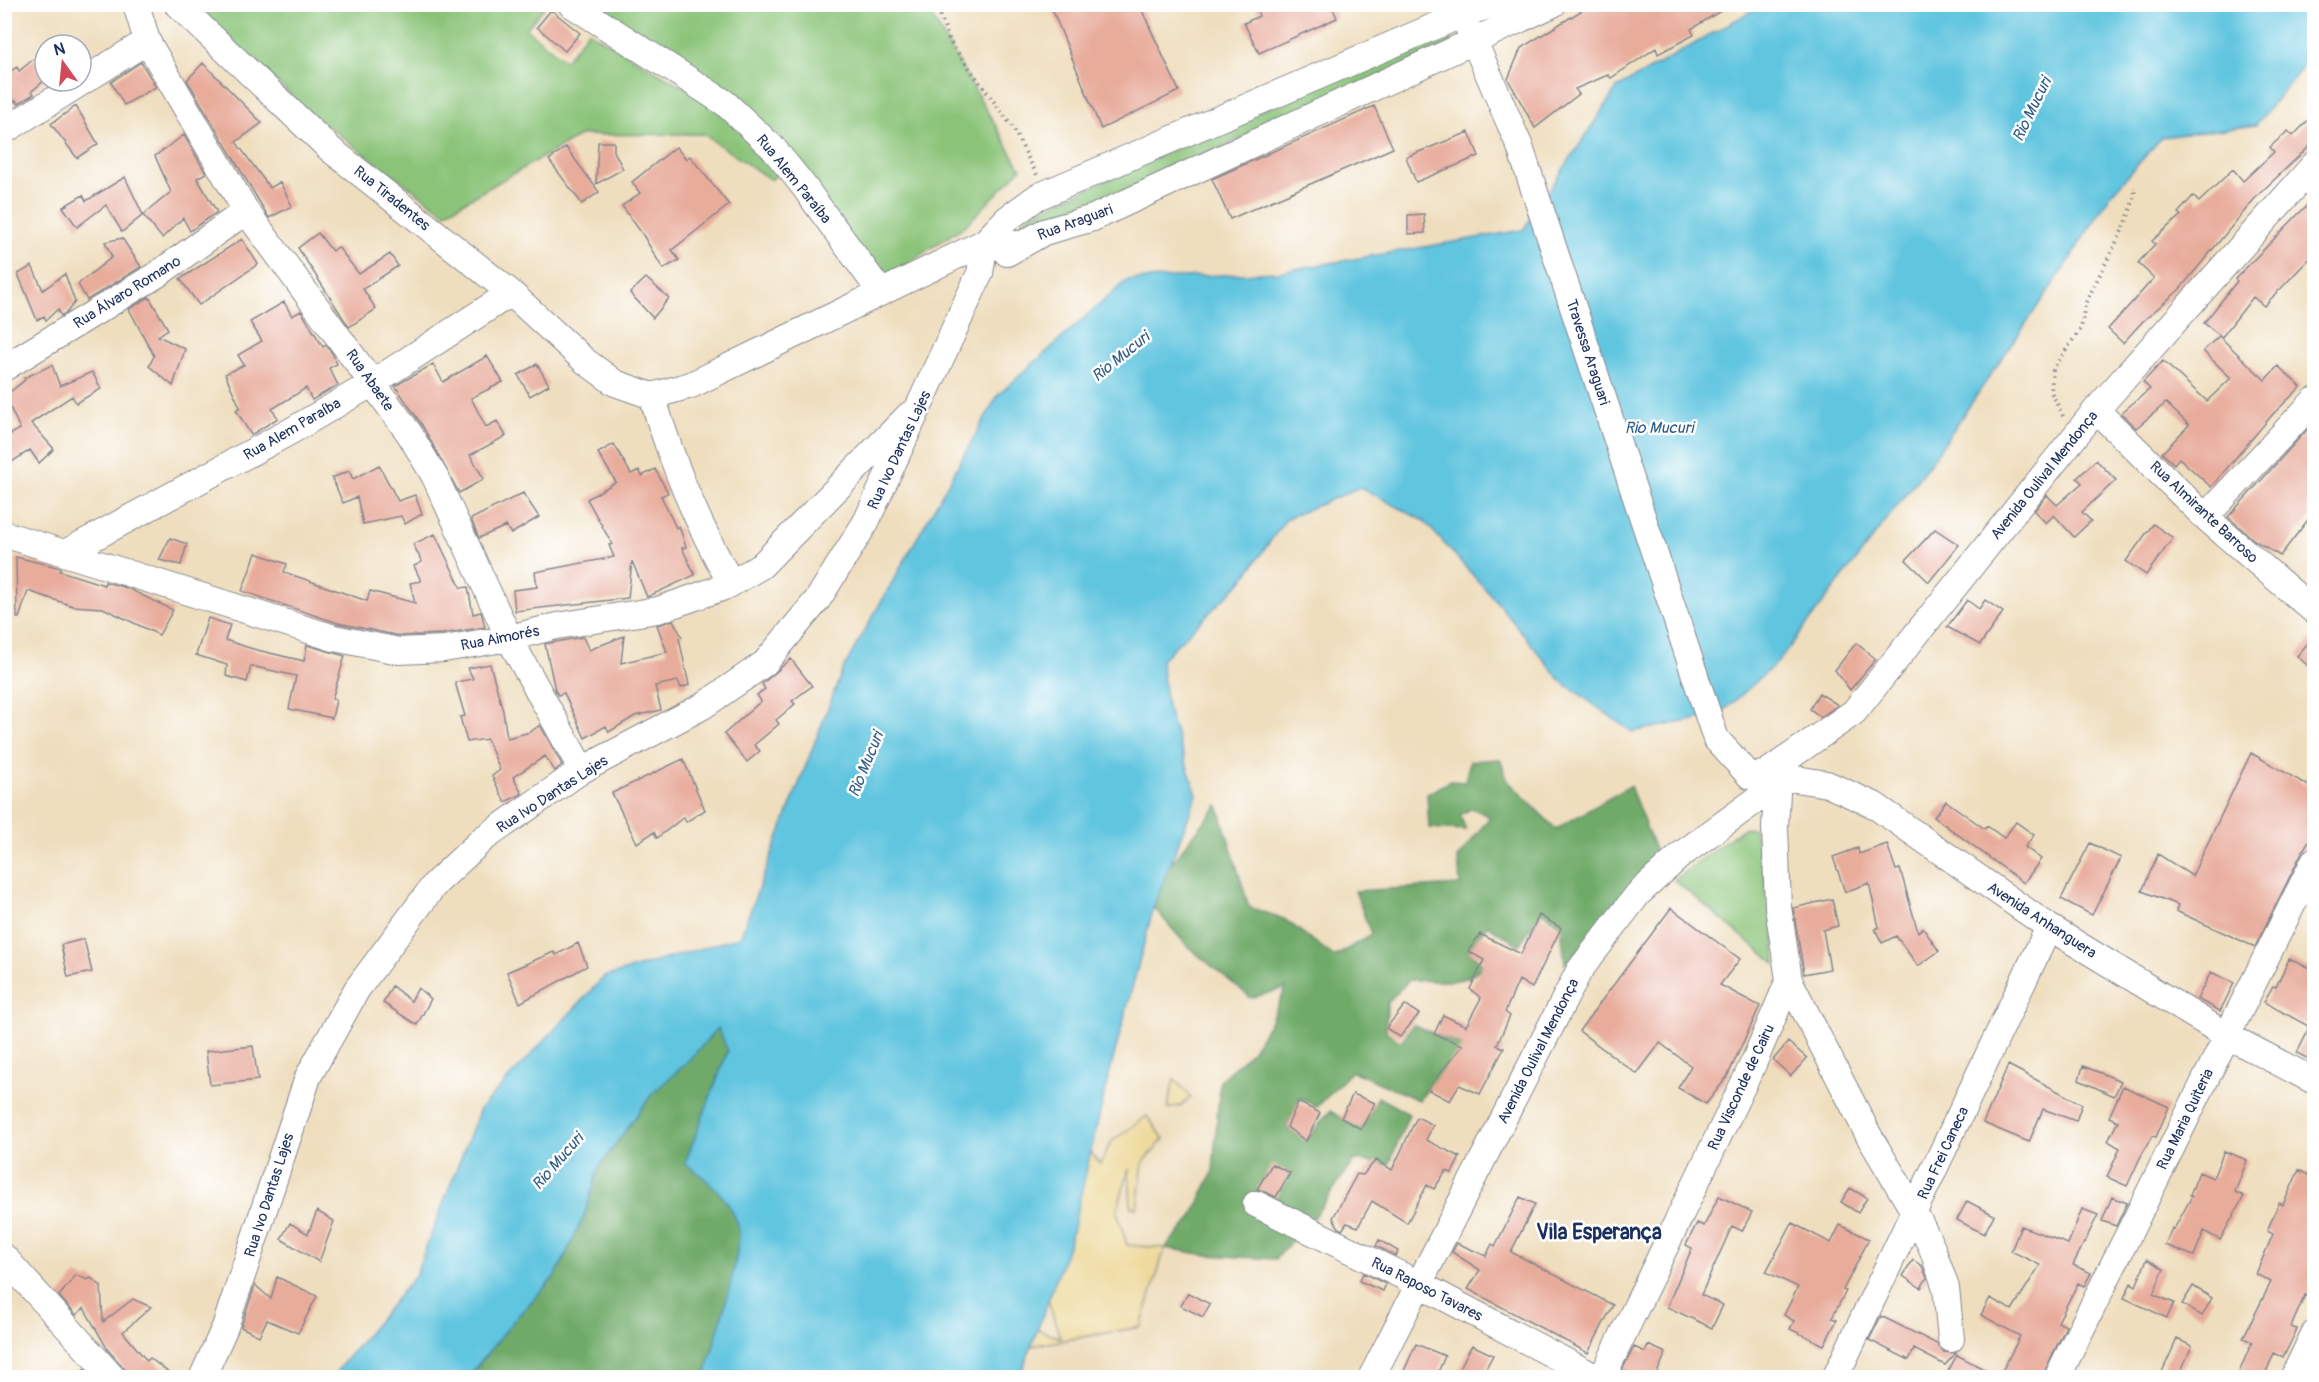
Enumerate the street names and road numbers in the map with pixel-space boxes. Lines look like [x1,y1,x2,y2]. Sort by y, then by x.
street label: Rua Alem Paraíba [752,131,835,228]
street label: Rua Tiradentes [350,162,434,235]
street label: Rua Araguari [1035,200,1116,245]
street label: Rua Álvaro Romano [70,252,185,333]
street label: Travessa Araguari [1561,297,1614,408]
street label: Rua Abaete [341,346,398,415]
street label: Rua Ivo Dantas Lajes [864,387,935,513]
street label: Rua Alem Paraíba [240,394,344,465]
street label: Avenida Oulival Mendonça [1987,407,2102,544]
street label: Rua Almirante Barroso [2145,457,2262,568]
street label: Rua Aimorés [459,621,541,655]
street label: Rua Ivo Dantas Lajes [493,751,612,838]
street label: Avenida Anhanguera [1984,878,2100,963]
street label: Avenida Oulival Mendonça [1494,975,1583,1127]
street label: Rua Visconde de Cairu [1704,1021,1779,1153]
street label: Rua Maria Quiteria [2153,1065,2218,1173]
street label: Rua Frei Caneca [1914,1104,1973,1203]
street label: Rua Ivo Dantas Lajes [241,1131,299,1259]
street label: Rua Raposo Tavares [1368,1253,1486,1326]

